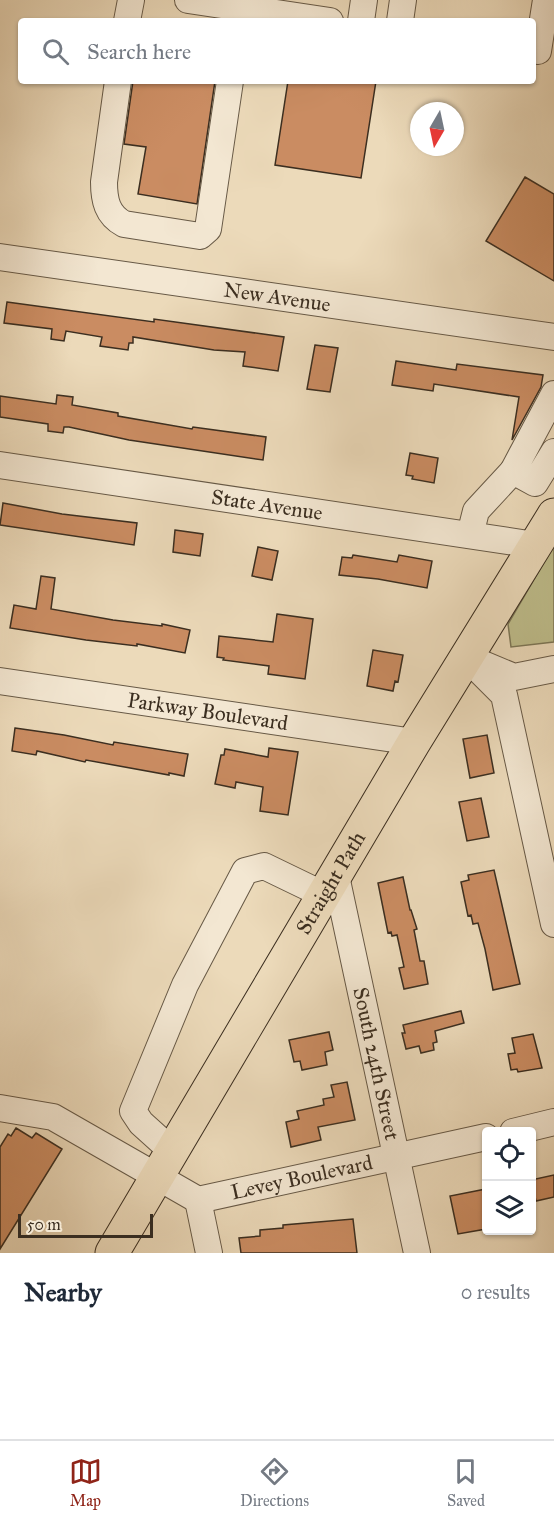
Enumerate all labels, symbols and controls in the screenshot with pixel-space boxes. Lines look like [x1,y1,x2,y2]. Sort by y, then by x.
search box [18,18,536,84]
icon: search [39,35,72,68]
text: Search here [87,38,191,65]
north arrow [410,102,464,156]
street label: New Avenue [222,276,332,318]
street label: State Avenue [210,484,325,526]
street label: Parkway Boulevard [126,687,290,736]
street label: Straight Path [290,826,371,939]
street label: South 24th Street [347,985,406,1143]
map controls [482,1127,536,1235]
button: locate [482,1127,536,1181]
street label: Levey Boulevard [228,1149,375,1205]
button: layers [482,1181,536,1235]
scale bar [18,1211,153,1238]
text: 50 m [27,1215,61,1234]
text: Nearby [24,1276,102,1308]
text: 0 results [461,1280,530,1304]
tab: Map [69,1455,102,1510]
tab: Directions [240,1455,309,1510]
tab: Saved [447,1455,485,1510]

